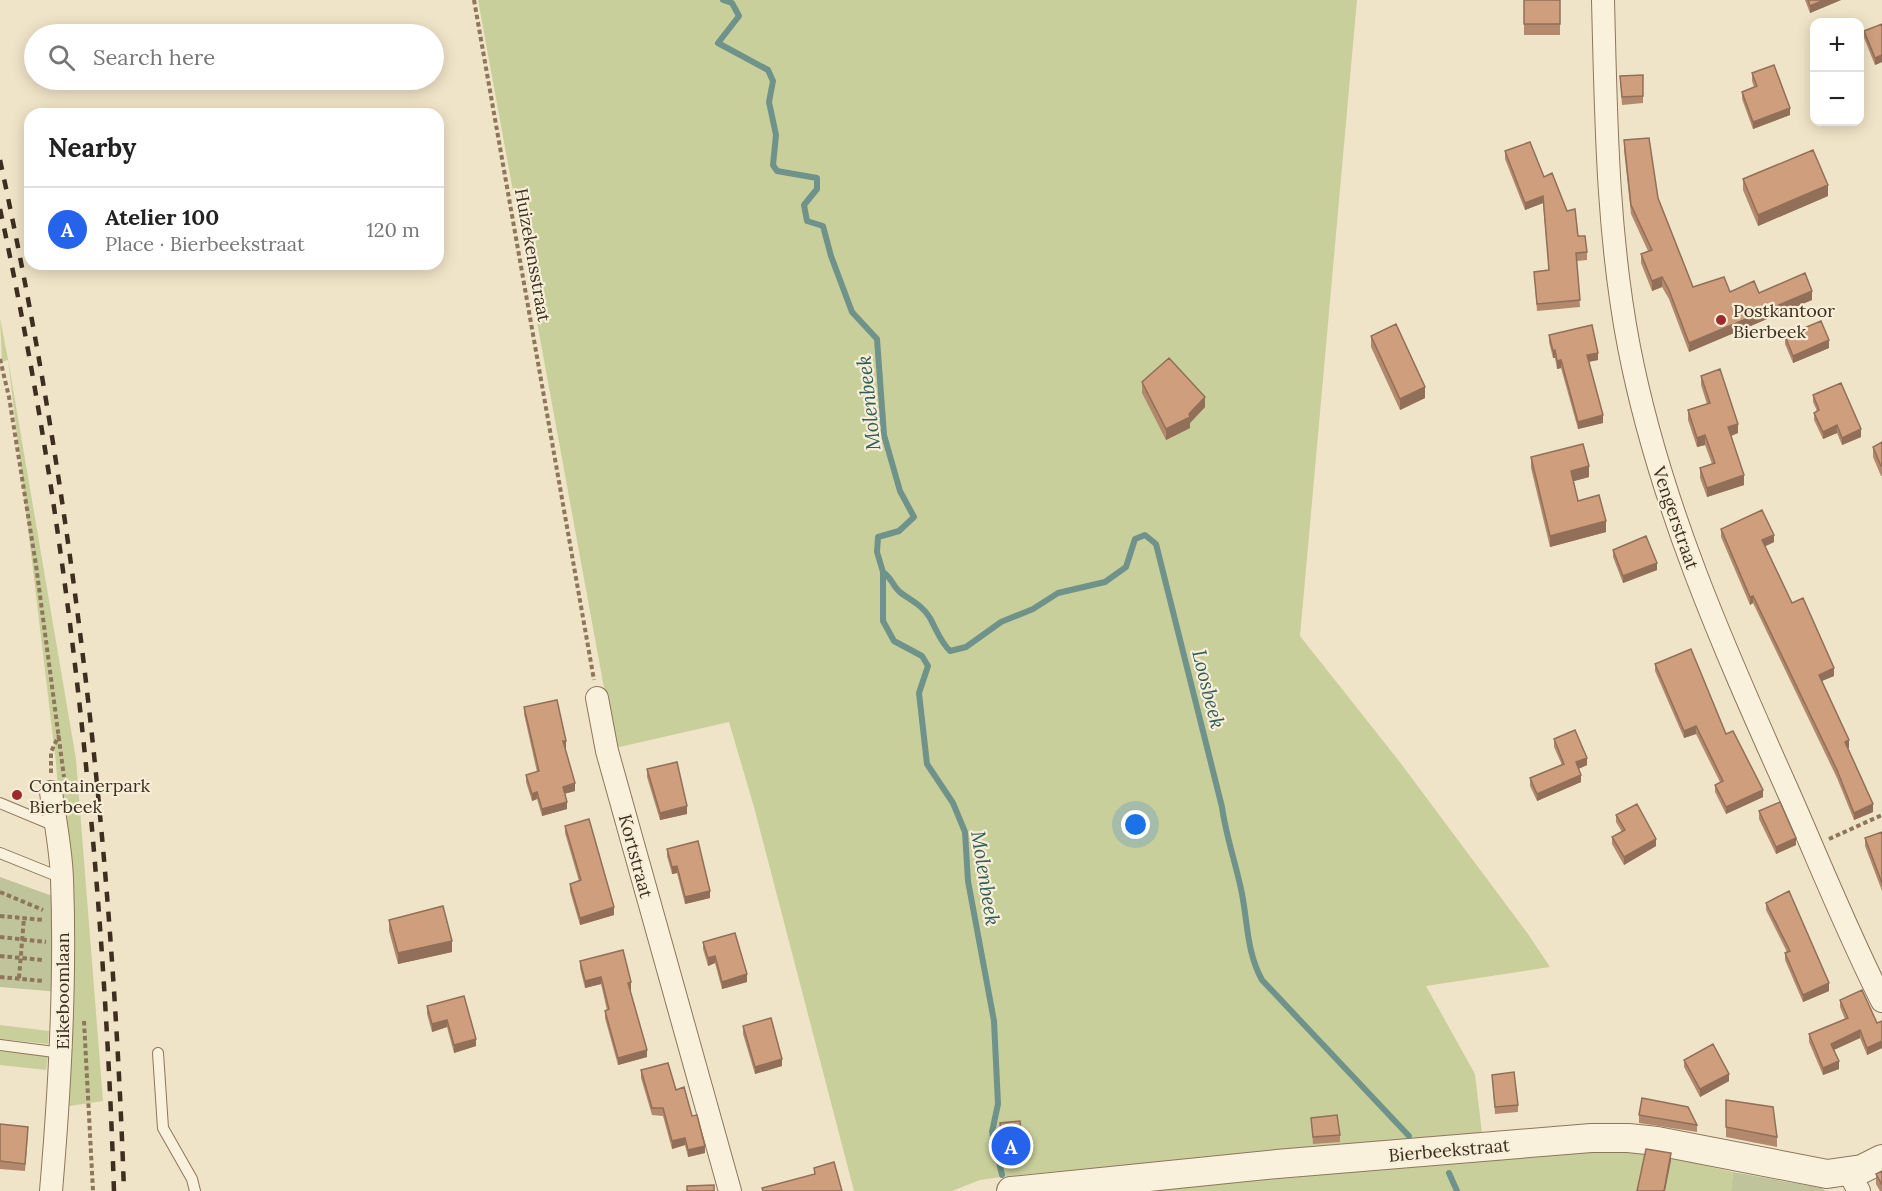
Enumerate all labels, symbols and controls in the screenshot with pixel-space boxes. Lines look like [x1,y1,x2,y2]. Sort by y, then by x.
map controls [1810,18,1864,126]
button: + [1810,18,1864,72]
search box [24,24,444,90]
icon: search [45,41,78,74]
text: Search here [93,43,215,71]
button: − [1810,72,1864,126]
text: Nearby [48,131,136,164]
street label: Huizekensstraat [510,186,556,324]
text: Atelier 100 [105,203,219,231]
text: A [61,217,74,242]
text: 120 m [366,217,420,242]
text: Place · Bierbeekstraat [105,231,305,256]
place label: Postkantoor Bierbeek [1733,299,1835,343]
marker: Postkantoor Bierbeek [1714,313,1728,327]
water label: Molenbeek [851,354,885,452]
street label: Vengerstraat [1647,462,1704,573]
water label: Loosbeek [1187,647,1231,731]
place label: Containerpark Bierbeek [29,774,150,818]
marker: Containerpark Bierbeek [10,788,24,802]
your location [1121,810,1150,839]
street label: Kortstraat [614,812,658,900]
water label: Molenbeek [966,829,1006,927]
street label: Eikeboomlaan [51,932,74,1050]
pin: A [992,1124,1030,1168]
street label: Bierbeekstraat [1387,1133,1511,1167]

